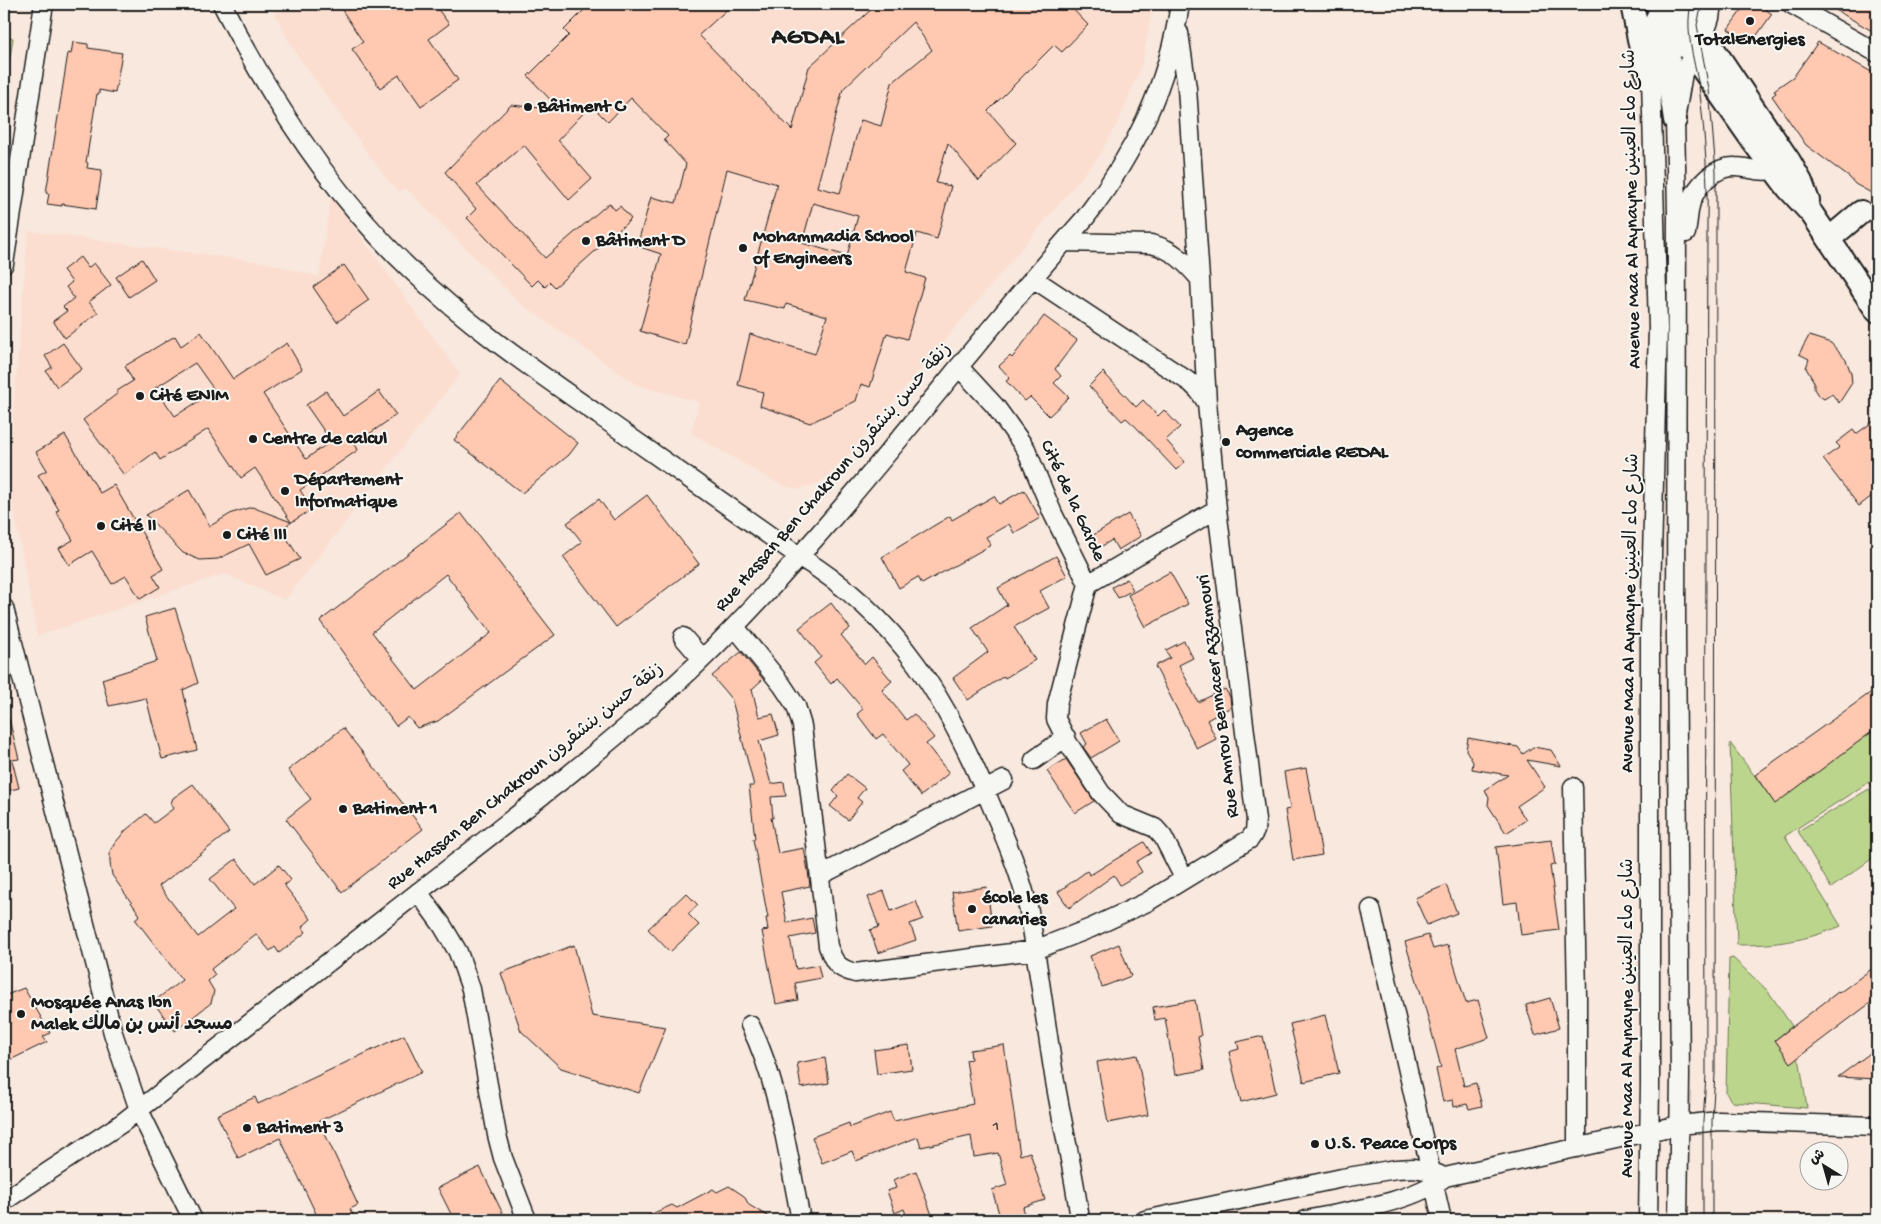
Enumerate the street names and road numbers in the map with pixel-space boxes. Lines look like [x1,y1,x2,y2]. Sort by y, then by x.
street label: Avenue Maa Al Aynayne شارع ماء العينين [1619,49,1647,369]
street label: Rue Hassan Ben Chakroun زنقة حسن بنشقرون [711,339,957,617]
street label: Cité de la Garde [1034,437,1110,566]
street label: Avenue Maa Al Aynayne شارع ماء العينين [1617,453,1645,773]
street label: Rue Amrou Bennacer Azzamouri [1193,573,1245,819]
street label: Rue Hassan Ben Chakroun زنقة حسن بنشقرون [383,658,669,896]
street label: Avenue Maa Al Aynayne شارع ماء العينين [1617,858,1640,1178]

